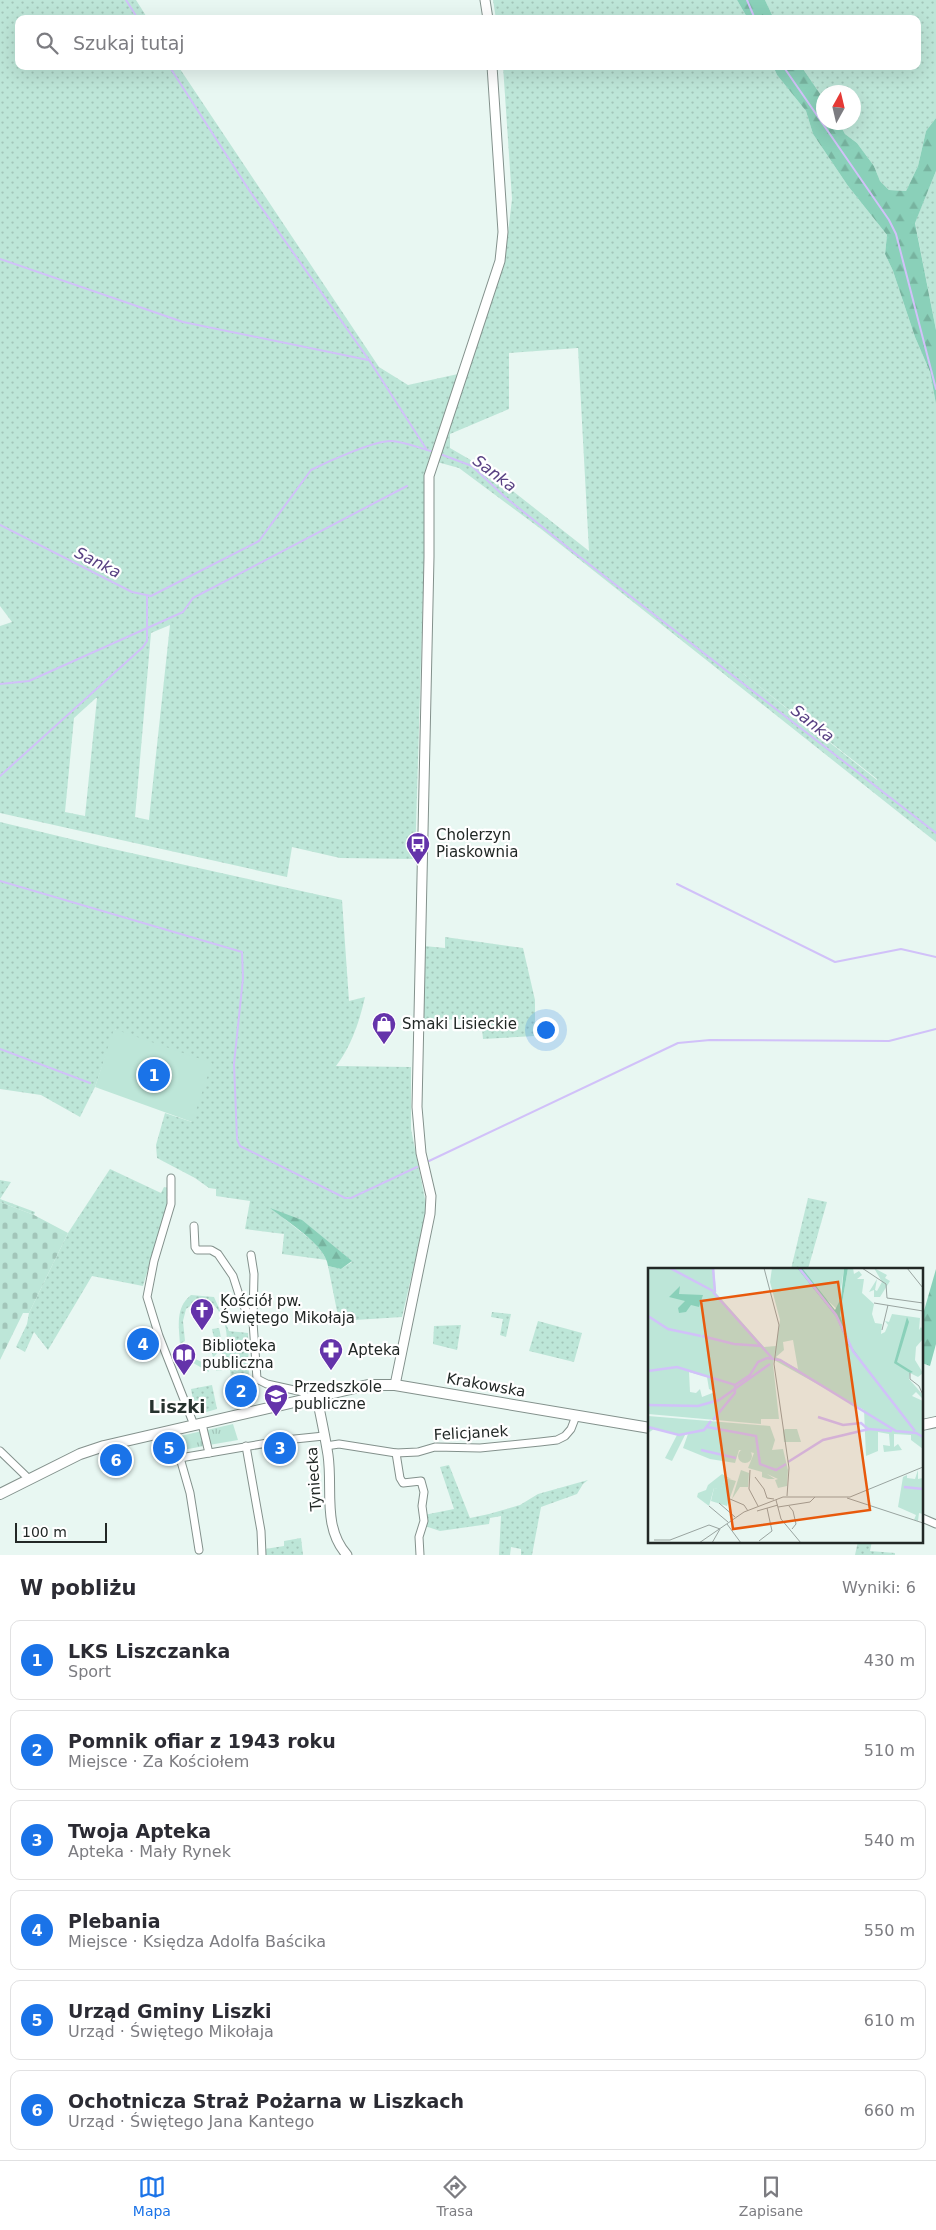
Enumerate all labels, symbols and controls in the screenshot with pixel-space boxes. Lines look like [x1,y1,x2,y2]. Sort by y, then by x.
search box [15,15,921,70]
icon: search [33,29,61,57]
text: Szukaj tutaj [73,32,185,54]
north arrow [816,85,861,130]
water label: Sanka [469,451,520,496]
water label: Sanka [72,543,124,582]
water label: Sanka [787,701,838,746]
place label: Cholerzyn Piaskownia [436,826,518,861]
bus stop icon: Cholerzyn Piaskownia [405,831,431,865]
shop icon: Smaki Lisieckie [371,1011,397,1045]
place label: Smaki Lisieckie [402,1015,517,1033]
your location [533,1017,559,1043]
pin: 1 [138,1056,170,1094]
inset map [648,1268,924,1542]
place label: Kościół pw. Świętego Mikołaja [220,1292,355,1327]
church icon: Kościół pw. Świętego Mikołaja [189,1297,215,1331]
pin: 4 [127,1325,159,1363]
place label: Biblioteka publiczna [202,1337,276,1372]
pharmacy icon: Apteka [318,1337,344,1371]
place label: Apteka [348,1341,401,1359]
library icon: Biblioteka publiczna [171,1342,197,1376]
street label: Krakowska [445,1369,527,1401]
pin: 2 [225,1372,257,1410]
place label: Przedszkole publiczne [294,1378,382,1413]
school or university icon: Przedszkole publiczne [263,1383,289,1417]
district label: Liszki [149,1396,205,1417]
street label: Felicjanek [433,1422,509,1444]
pin: 5 [153,1429,185,1467]
pin: 3 [264,1429,296,1467]
pin: 6 [100,1441,132,1479]
street label: Tyniecka [303,1446,325,1513]
scale bar [15,1520,108,1543]
text: 100 m [22,1524,67,1540]
text: W pobliżu [20,1576,137,1600]
text: Wyniki: 6 [842,1578,916,1597]
text: LKS Liszczanka [68,1640,230,1662]
text: 1 [31,1651,43,1670]
text: 430 m [864,1651,915,1670]
text: Sport [68,1662,111,1681]
text: Pomnik ofiar z 1943 roku [68,1730,336,1752]
text: 2 [31,1741,43,1760]
text: 510 m [864,1741,915,1760]
text: Miejsce · Za Kościołem [68,1752,249,1771]
text: Twoja Apteka [68,1820,211,1842]
text: 3 [31,1831,43,1850]
text: 540 m [864,1831,915,1850]
text: Apteka · Mały Rynek [68,1842,231,1861]
text: Plebania [68,1910,161,1932]
text: 4 [31,1921,43,1940]
text: 550 m [864,1921,915,1940]
text: Miejsce · Księdza Adolfa Baścika [68,1932,326,1951]
text: Urząd Gminy Liszki [68,2000,271,2022]
text: 5 [31,2011,43,2030]
text: 610 m [864,2011,915,2030]
text: Urząd · Świętego Mikołaja [68,2022,274,2041]
text: Ochotnicza Straż Pożarna w Liszkach [68,2090,464,2112]
text: 6 [31,2101,43,2120]
text: 660 m [864,2101,915,2120]
text: Urząd · Świętego Jana Kantego [68,2112,314,2131]
tab: Mapa [133,2173,171,2219]
tab: Trasa [437,2173,473,2219]
tab: Zapisane [739,2173,803,2219]

